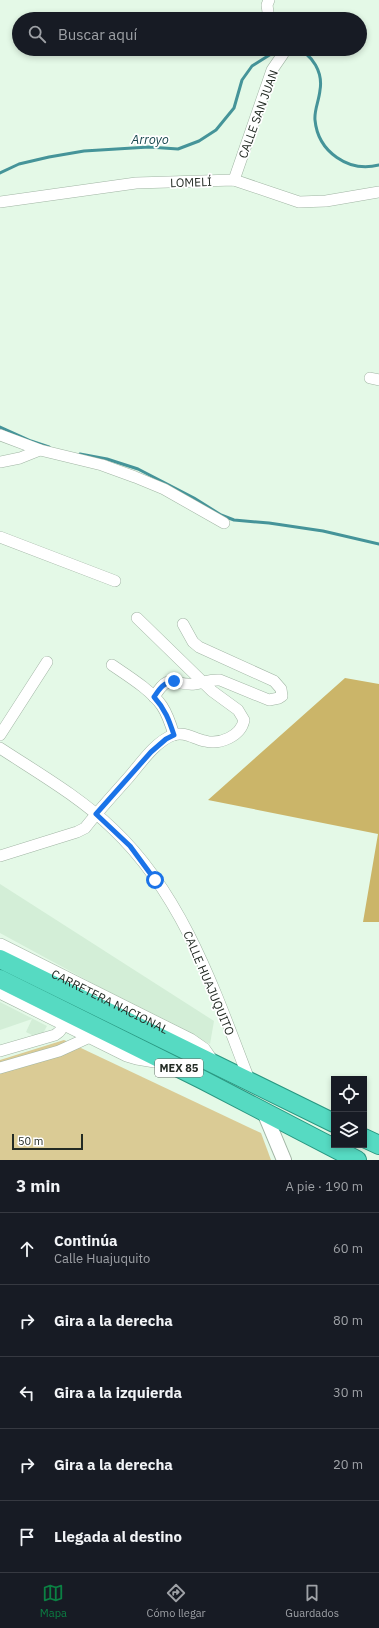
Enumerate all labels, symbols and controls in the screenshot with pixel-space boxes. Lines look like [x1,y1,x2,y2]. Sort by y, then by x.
search box [12,12,367,56]
icon: search [26,23,48,45]
text: Buscar aquí [58,25,137,44]
street label: CALLE SAN JUAN [235,68,281,160]
water label: Arroyo [130,131,169,148]
street label: LOMELÍ [170,174,212,190]
route end [165,672,183,690]
route start [146,871,164,889]
street label: CALLE HUAJUQUITO [180,929,238,1037]
street label: CARRETERA NACIONAL [49,966,171,1036]
road number: MEX 85 [155,1059,203,1077]
map controls [331,1076,367,1148]
button: locate [331,1076,367,1112]
button: layers [331,1112,367,1148]
scale bar [12,1132,83,1151]
text: 50 m [18,1134,43,1148]
text: 3 min [16,1175,60,1197]
text: A pie · 190 m [285,1178,363,1195]
text: Continúa [54,1231,118,1250]
icon: ahead [16,1238,38,1260]
text: 60 m [333,1240,363,1257]
text: Calle Huajuquito [54,1250,150,1267]
icon: right [16,1310,38,1332]
text: Gira a la derecha [54,1311,173,1330]
text: 80 m [333,1312,363,1329]
icon: left [16,1382,38,1404]
text: Gira a la izquierda [54,1383,182,1402]
text: 30 m [333,1384,363,1401]
icon: right [16,1454,38,1476]
text: Gira a la derecha [54,1455,173,1474]
text: 20 m [333,1456,363,1473]
icon: arrive [16,1526,38,1548]
text: Llegada al destino [54,1527,182,1546]
tab: Mapa [40,1582,67,1620]
tab: Cómo llegar [147,1582,206,1620]
tab: Guardados [285,1582,339,1620]

